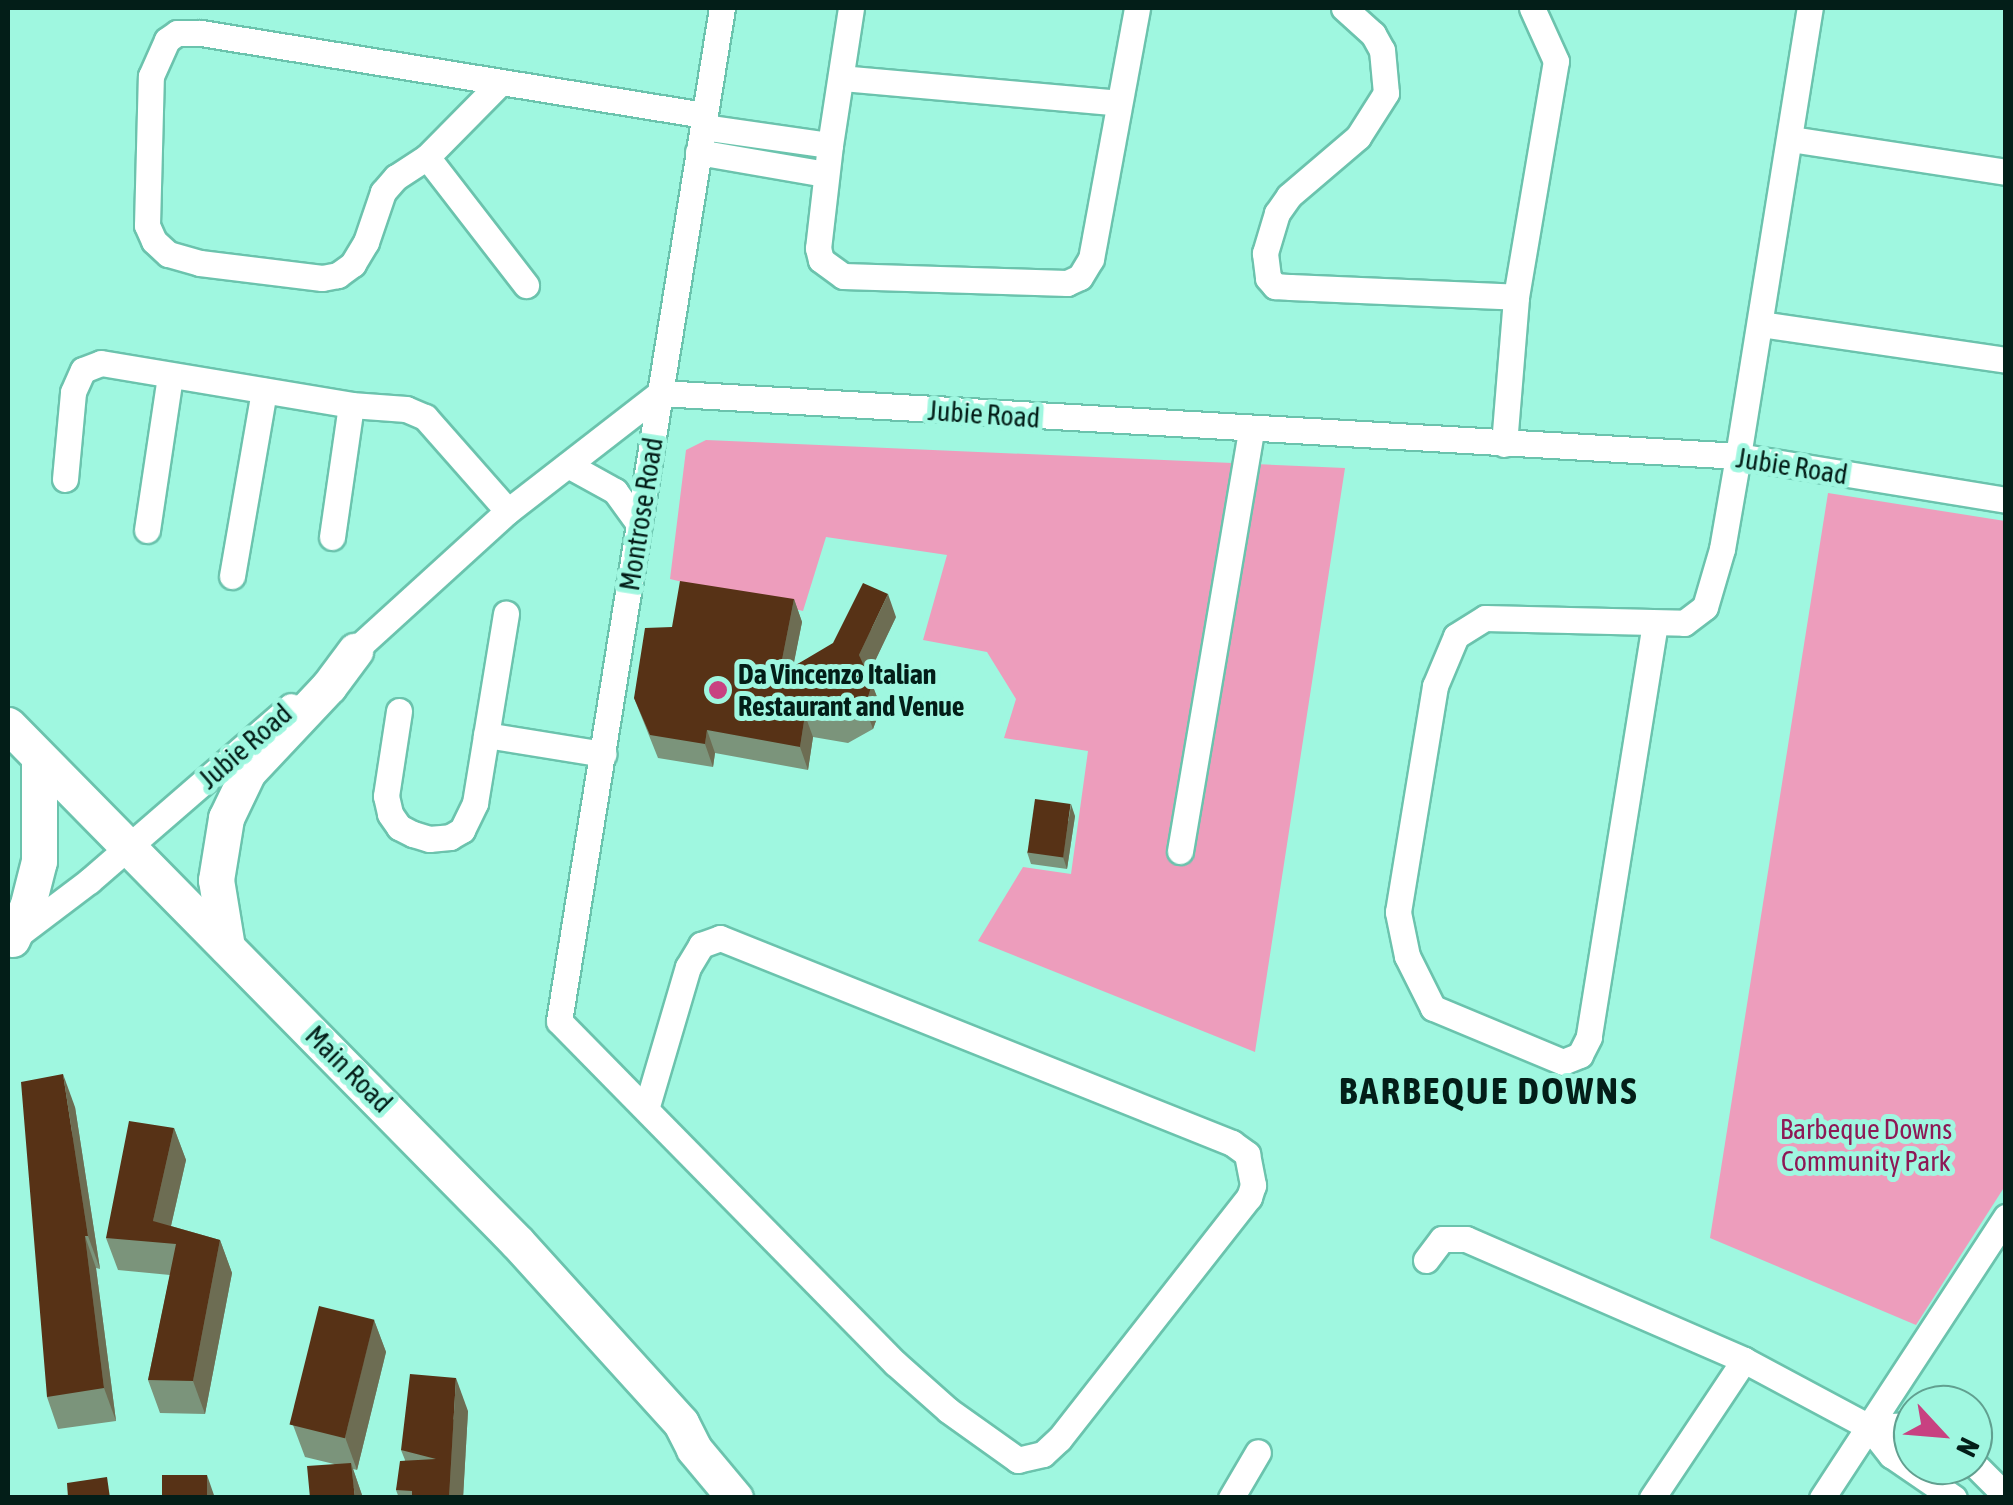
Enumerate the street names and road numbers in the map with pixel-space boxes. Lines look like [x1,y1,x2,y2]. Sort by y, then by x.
street label: Jubie Road [927,393,1041,435]
street label: Montrose Road [612,435,670,593]
street label: Jubie Road [1734,441,1850,491]
street label: Jubie Road [192,697,298,795]
street label: Main Road [299,1019,399,1119]

